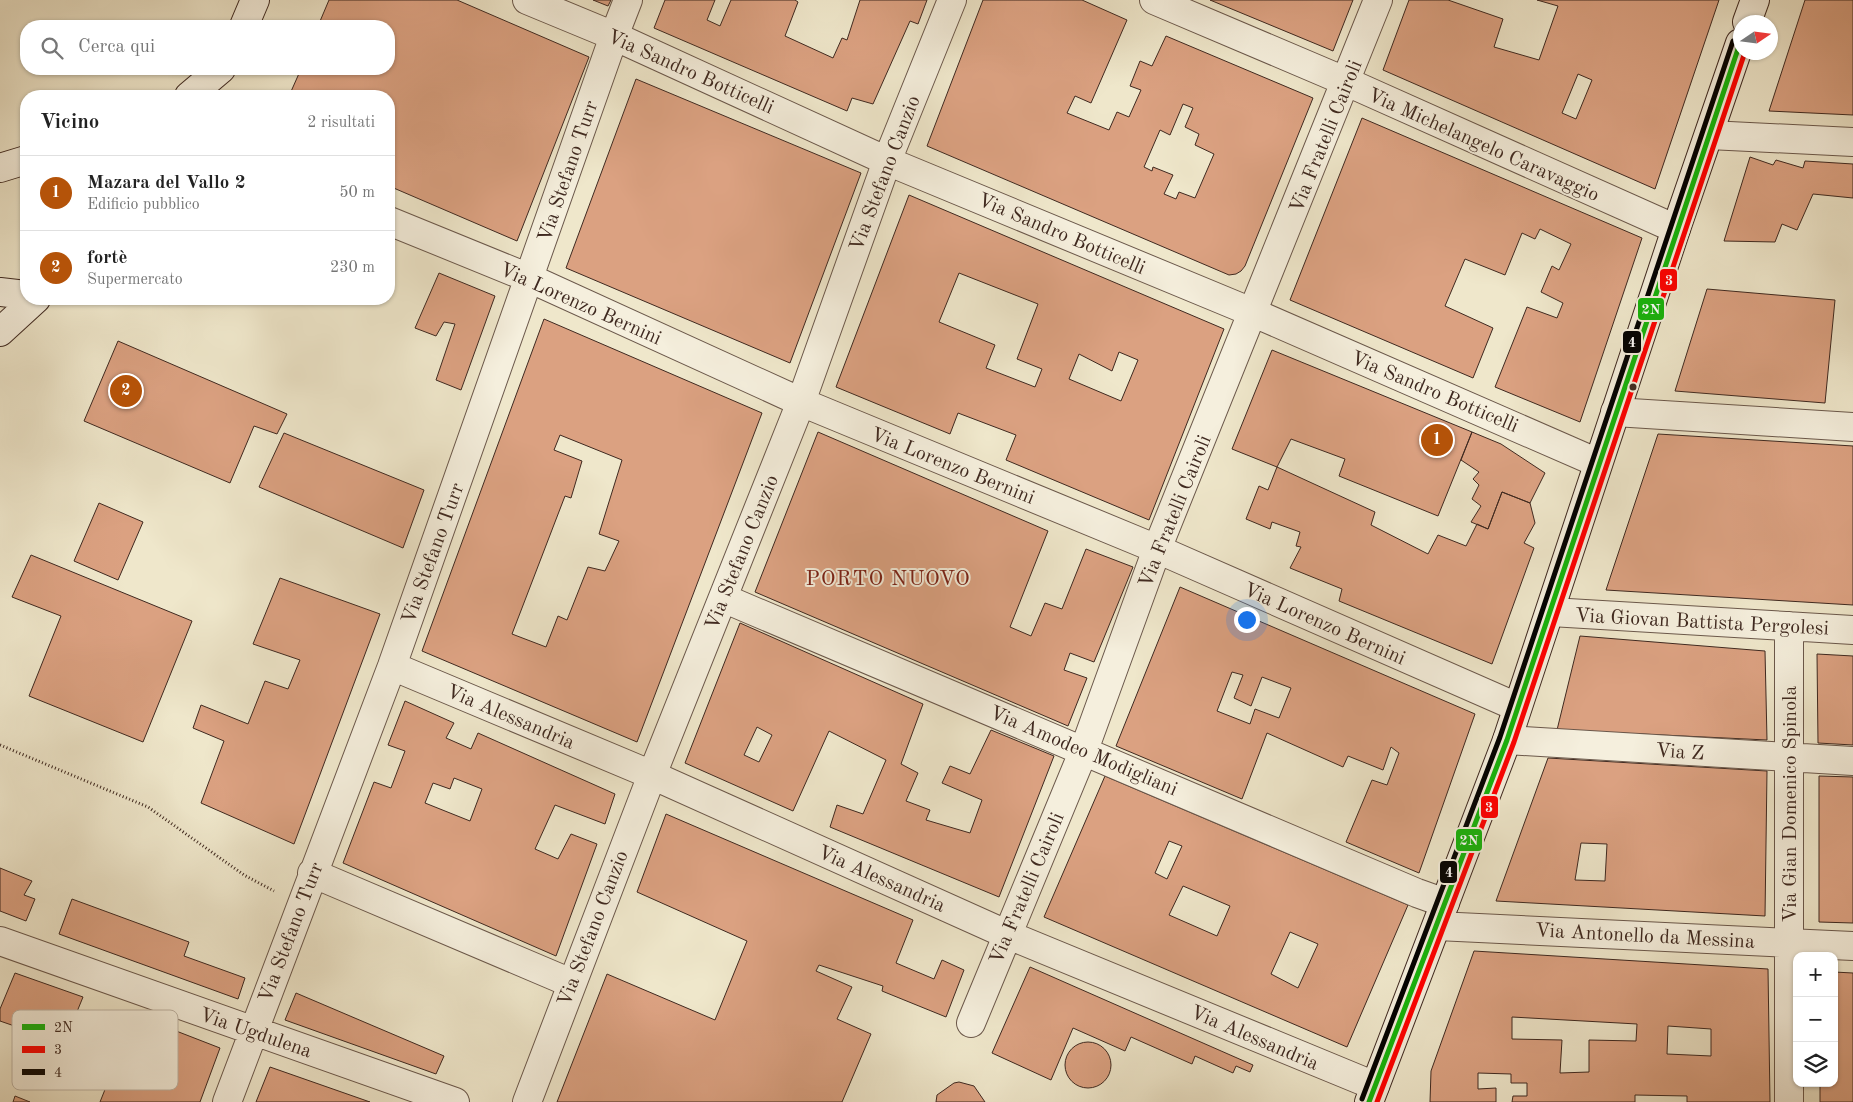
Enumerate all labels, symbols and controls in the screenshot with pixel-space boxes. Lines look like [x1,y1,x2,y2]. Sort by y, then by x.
north arrow [1733,15,1778,60]
search box [20,20,395,75]
street label: Via Sandro Botticelli [604,27,776,119]
icon: search [38,34,66,62]
text: Cerca qui [78,38,155,57]
street label: Via Fratelli Cairoli [1287,58,1367,216]
street label: Via Michelangelo Caravaggio [1365,86,1602,206]
street label: Via Stefano Canzio [847,93,925,254]
street label: Via Stefano Turr [535,98,602,245]
text: Vicino [40,112,99,133]
text: 2 risultati [307,115,375,131]
text: Mazara del Vallo 2 [87,174,246,193]
text: 1 [51,185,61,201]
text: 50 m [339,185,375,201]
street label: Via Sandro Botticelli [975,190,1148,279]
text: Edificio pubblico [87,197,200,213]
text: fortè [87,249,127,268]
text: 2 [51,260,61,276]
text: 230 m [330,260,375,276]
street label: Via Lorenzo Bernini [496,260,664,350]
line badge: 3 [1659,268,1678,292]
text: Supermercato [87,272,183,288]
text: 3 [1665,274,1673,288]
line badge: 2N [1637,297,1665,321]
text: 2N [1642,303,1661,317]
line badge: 4 [1622,330,1642,354]
text: 4 [1628,336,1636,350]
street label: Via Sandro Botticelli [1348,348,1521,437]
pin: 2 [110,372,142,410]
unlabelled marker [1628,382,1638,392]
pin: 1 [1421,421,1453,459]
street label: Via Lorenzo Bernini [867,425,1037,509]
street label: Via Fratelli Cairoli [1136,433,1216,591]
street label: Via Stefano Canzio [703,472,783,633]
street label: Via Stefano Turr [399,481,469,627]
district label: PORTO NUOVO [805,569,971,590]
street label: Via Lorenzo Bernini [1240,580,1408,670]
street label: Via Giovan Battista Pergolesi [1574,606,1829,640]
your location [1234,607,1260,633]
street label: Via Alessandria [443,682,577,754]
street label: Via Gian Domenico Spinola [1781,686,1801,922]
street label: Via Amodeo Modigliani [986,703,1180,800]
street label: Via Z [1655,741,1705,765]
line badge: 3 [1480,795,1499,819]
text: 3 [1485,801,1493,815]
street label: Via Fratelli Cairoli [987,810,1069,968]
line badge: 2N [1455,828,1483,852]
text: 2N [1460,834,1479,848]
street label: Via Alessandria [814,843,948,917]
street label: Via Stefano Canzio [555,848,633,1009]
street label: Via Stefano Turr [256,860,328,1005]
line badge: 4 [1439,860,1458,884]
text: 4 [1445,866,1453,880]
street label: Via Antonello da Messina [1534,921,1755,953]
map controls [1793,952,1838,1087]
button: + [1793,952,1838,997]
button: − [1793,997,1838,1042]
street label: Via Alessandria [1187,1003,1321,1075]
street label: Via Ugdulena [197,1005,314,1062]
legend [12,1010,178,1090]
text: 2N [54,1021,73,1035]
button: layers [1793,1042,1838,1087]
text: 3 [54,1043,62,1057]
text: 4 [54,1066,62,1080]

